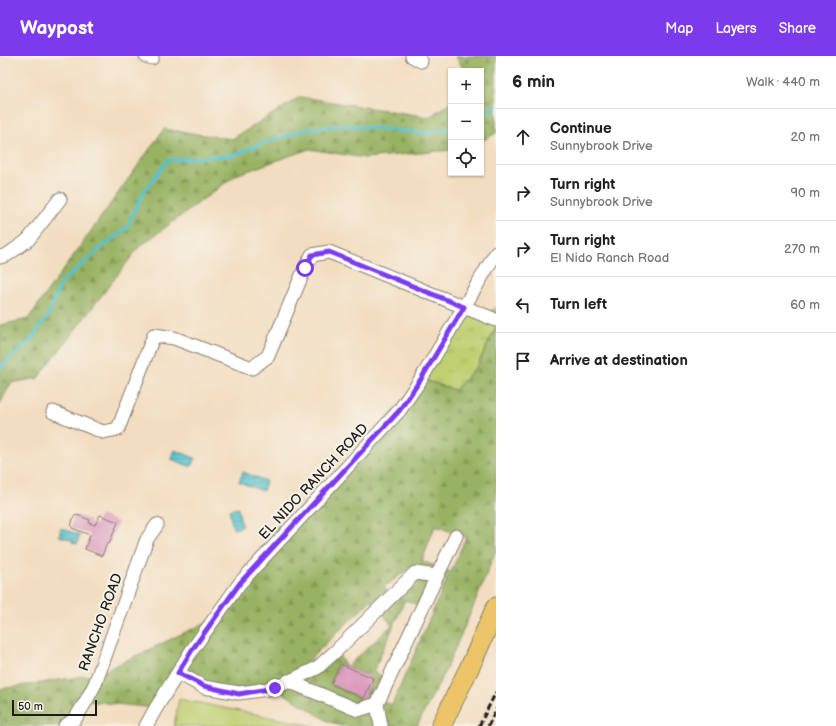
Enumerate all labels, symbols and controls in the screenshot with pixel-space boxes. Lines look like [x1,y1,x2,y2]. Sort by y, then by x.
text: Waypost [20,17,94,40]
text: Map [665,20,693,37]
text: Layers [715,20,757,37]
text: Share [779,20,816,37]
map controls [448,68,484,176]
button: + [448,68,484,104]
text: 6 min [512,72,555,92]
text: Walk · 440 m [746,74,820,90]
button: − [448,104,484,140]
text: Continue [550,119,612,138]
icon: ahead [512,126,534,148]
text: 20 m [790,129,820,145]
text: Sunnybrook Drive [550,138,653,154]
button: locate [448,140,484,176]
text: Turn right [550,175,615,194]
icon: right [512,182,534,204]
text: 90 m [791,185,820,201]
text: Sunnybrook Drive [550,194,653,210]
text: Turn right [550,231,615,250]
icon: right [512,238,534,260]
text: 270 m [784,241,820,257]
text: El Nido Ranch Road [550,250,669,266]
route start [296,259,314,277]
icon: left [512,294,534,316]
text: Turn left [550,295,607,314]
text: 60 m [790,297,820,313]
icon: arrive [512,350,534,372]
text: Arrive at destination [550,351,688,370]
street label: EL NIDO RANCH ROAD [255,420,372,543]
street label: RANCHO ROAD [75,571,126,673]
route end [266,679,284,697]
scale bar [12,698,97,717]
text: 50 m [18,700,43,713]

